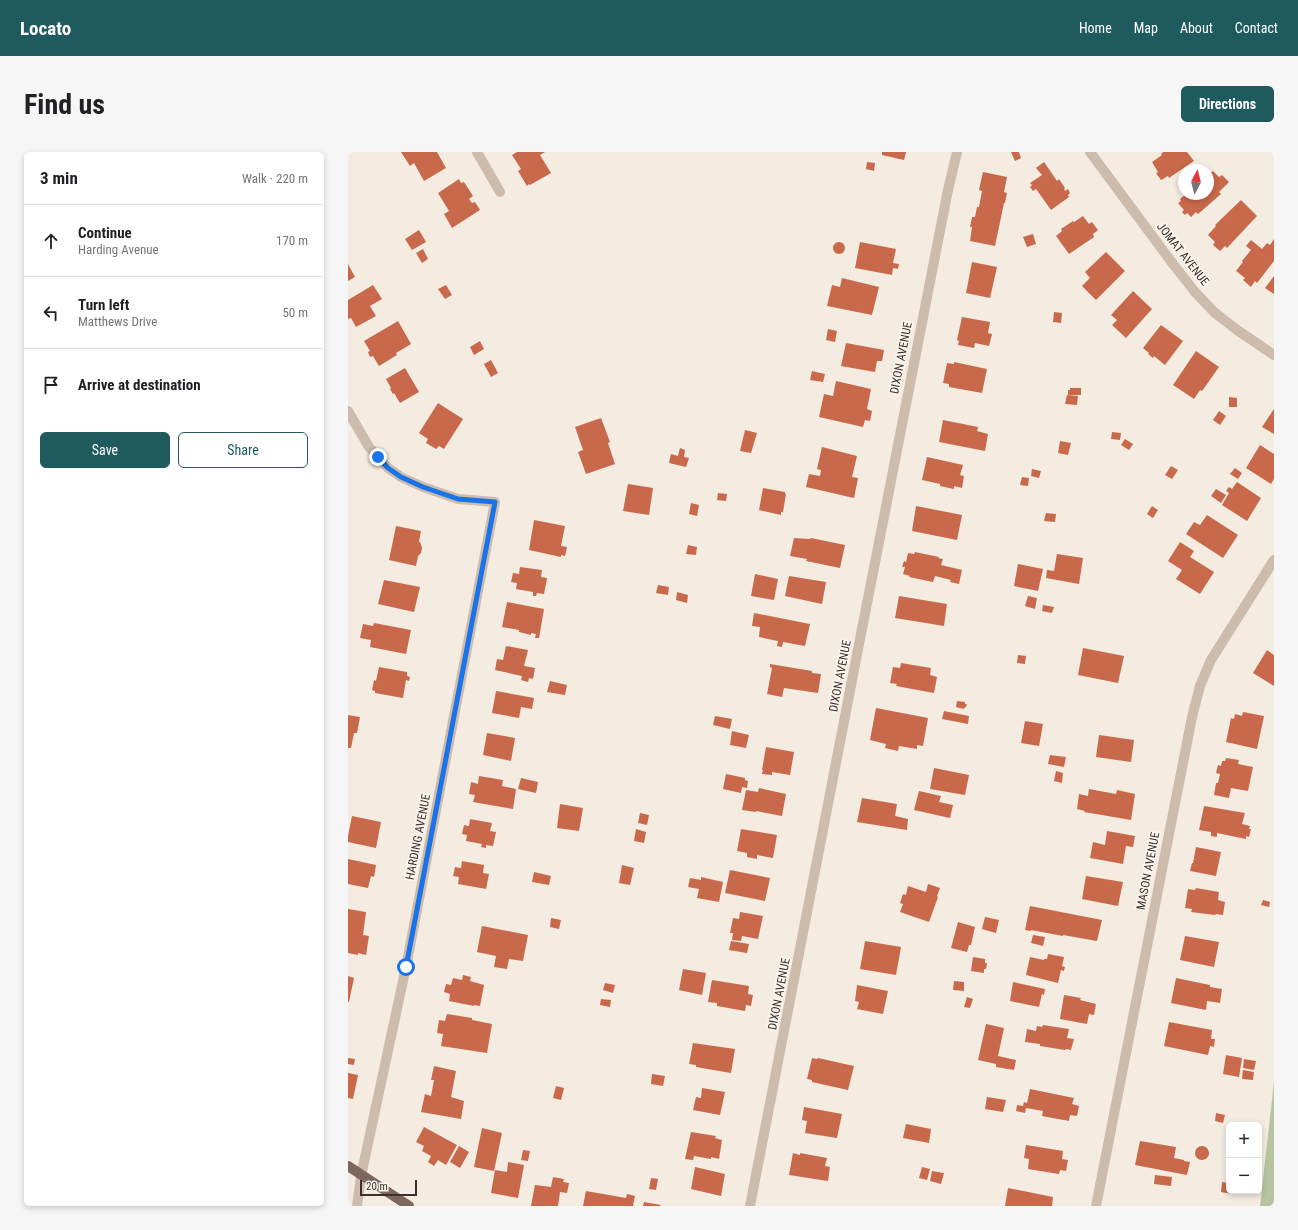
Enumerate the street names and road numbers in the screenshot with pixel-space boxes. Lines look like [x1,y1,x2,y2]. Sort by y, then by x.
street label: JOMAT AVENUE [1154,220,1212,288]
street label: DIXON AVENUE [887,321,915,395]
street label: DIXON AVENUE [826,639,854,713]
street label: HARDING AVENUE [403,793,433,881]
street label: MASON AVENUE [1134,831,1162,911]
street label: DIXON AVENUE [765,957,793,1031]

